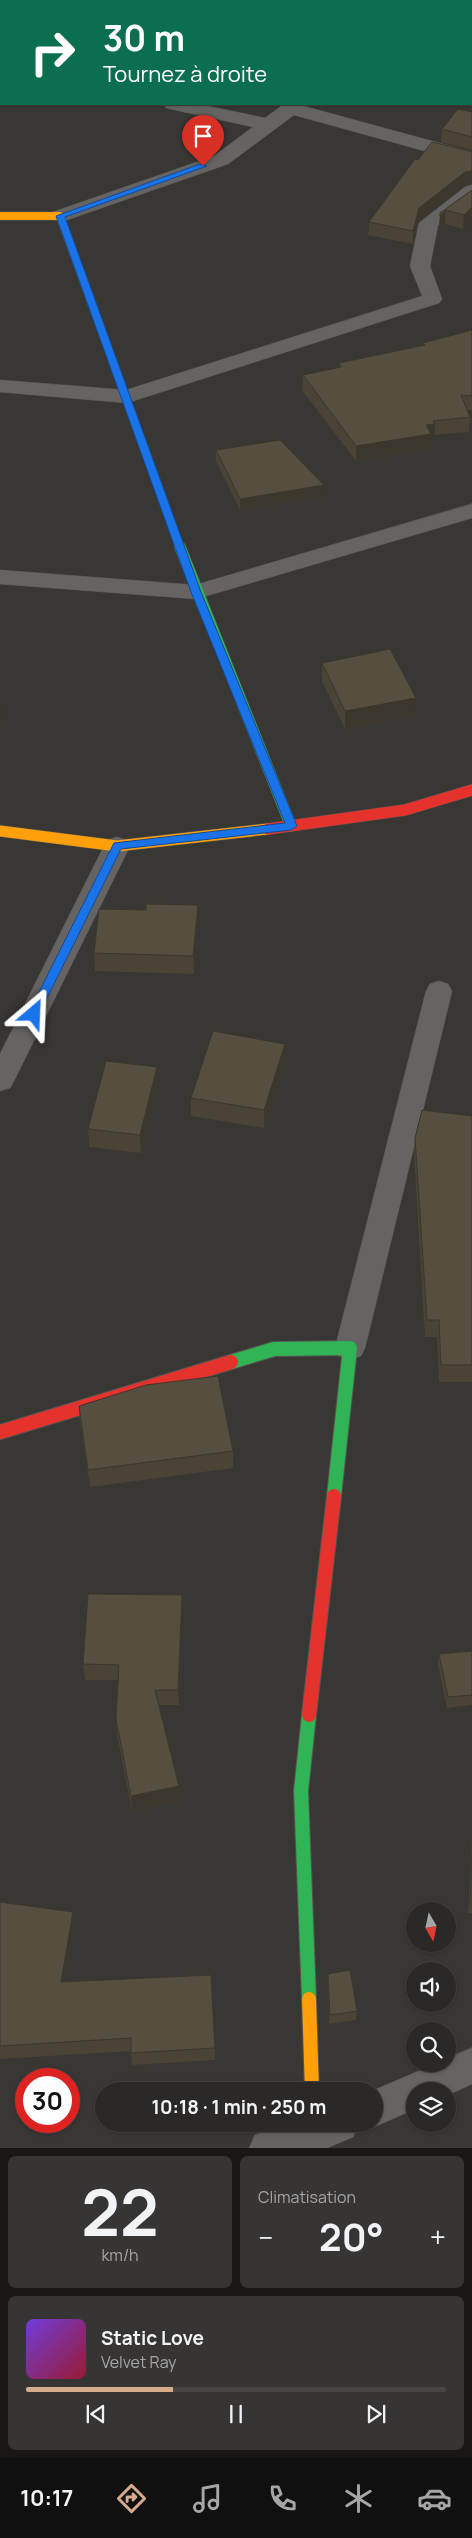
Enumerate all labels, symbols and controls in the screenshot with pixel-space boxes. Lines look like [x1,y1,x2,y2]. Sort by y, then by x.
text: 30 m [103,14,185,62]
icon: right [20,20,85,85]
text: Tournez à droite [103,59,267,89]
pin [182,115,224,166]
icon: arrive [189,122,217,150]
position arrow [7,987,59,1039]
north arrow [406,1902,456,1952]
map controls [406,1902,456,2132]
button: sound [406,1962,456,2012]
button: search [406,2022,456,2072]
speed limit sign: 30 [15,2068,80,2133]
button: layers [406,2082,456,2132]
text: 10:18 · 1 min · 250 m [152,2094,326,2120]
text: 22 [81,2167,159,2256]
text: Climatisation [258,2186,356,2208]
text: 20° [319,2210,384,2262]
text: − [258,2218,273,2256]
text: + [430,2218,446,2256]
text: km/h [101,2244,139,2266]
text: Static Love [101,2325,204,2351]
text: Velvet Ray [101,2351,177,2373]
icon: previous [82,2400,110,2428]
icon: pause [222,2400,250,2428]
icon: next [362,2400,390,2428]
icon: directions [114,2481,149,2516]
icon: music [190,2481,225,2516]
icon: phone [265,2481,300,2516]
icon: climate [341,2481,376,2516]
icon: car [417,2481,452,2516]
text: 10:17 [20,2483,73,2513]

